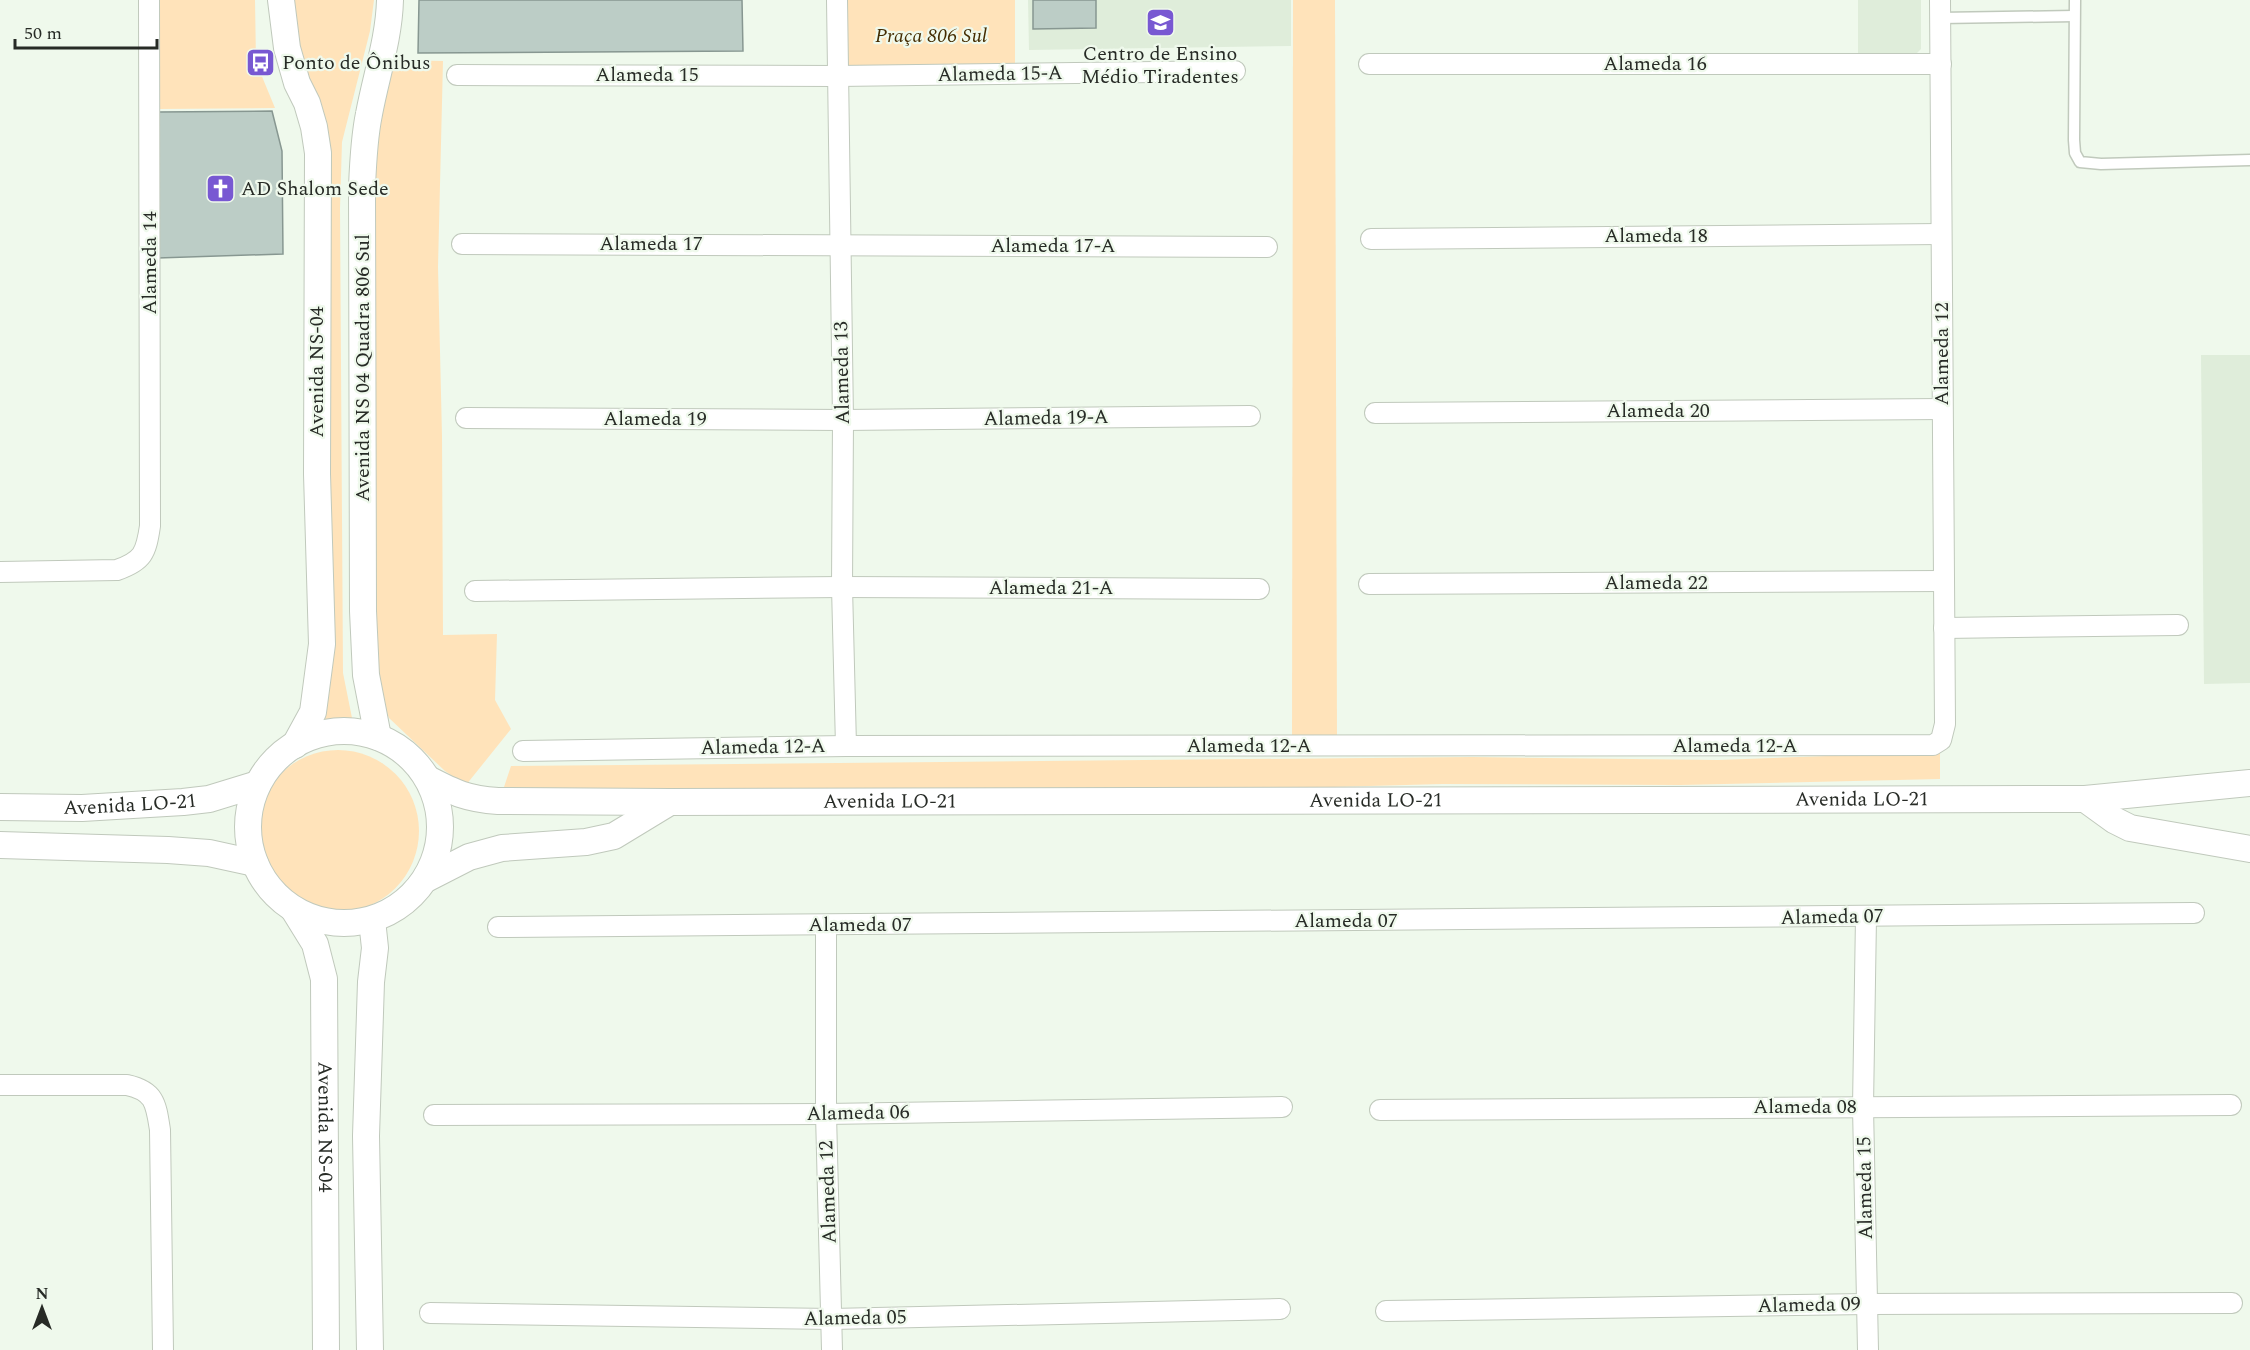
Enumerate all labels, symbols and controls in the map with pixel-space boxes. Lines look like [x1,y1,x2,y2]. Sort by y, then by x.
school or university icon: Centro de Ensino Médio Tiradentes [1144,7,1176,39]
scale bar [15,12,158,50]
text: 50 m [24,20,62,47]
park label: Praça 806 Sul [875,21,987,51]
place label: Centro de Ensino Médio Tiradentes [1081,39,1239,92]
bus stop icon: Ponto de Ônibus [245,47,277,79]
place label: Ponto de Ônibus [282,48,431,78]
street label: Alameda 16 [1603,49,1707,79]
street label: Alameda 15-A [937,58,1063,90]
street label: Alameda 15 [595,60,699,90]
church icon: AD Shalom Sede [204,173,236,205]
place label: AD Shalom Sede [241,174,389,204]
street label: Alameda 14 [135,211,165,315]
street label: Alameda 18 [1604,221,1708,251]
street label: Alameda 17 [599,229,703,259]
street label: Alameda 17-A [990,231,1116,261]
street label: Avenida NS 04 Quadra 806 Sul [348,234,378,502]
street label: Alameda 12 [1927,302,1957,406]
street label: Avenida NS-04 [302,306,332,438]
street label: Alameda 13 [826,321,858,425]
street label: Alameda 20 [1606,396,1710,426]
street label: Alameda 19-A [983,402,1109,434]
street label: Alameda 19 [603,404,707,434]
street label: Alameda 22 [1604,568,1708,598]
street label: Alameda 21-A [988,573,1114,603]
street label: Alameda 12-A [700,731,826,763]
street label: Alameda 12-A [1186,731,1312,761]
street label: Alameda 12-A [1672,731,1798,761]
street label: Avenida LO-21 [1795,784,1929,815]
street label: Avenida LO-21 [1309,785,1443,816]
street label: Avenida LO-21 [63,786,198,823]
street label: Avenida LO-21 [823,786,957,817]
street label: Alameda 07 [1780,901,1884,933]
street label: Alameda 07 [1294,906,1398,936]
street label: Alameda 07 [808,910,912,940]
street label: Avenida NS-04 [309,1061,340,1193]
street label: Alameda 08 [1753,1092,1857,1122]
street label: Alameda 06 [806,1097,910,1129]
street label: Alameda 15 [1849,1136,1881,1240]
street label: Alameda 12 [811,1140,845,1244]
north arrow [12,1278,72,1338]
text: N [35,1282,49,1306]
street label: Alameda 09 [1757,1289,1861,1321]
street label: Alameda 05 [803,1302,907,1334]

